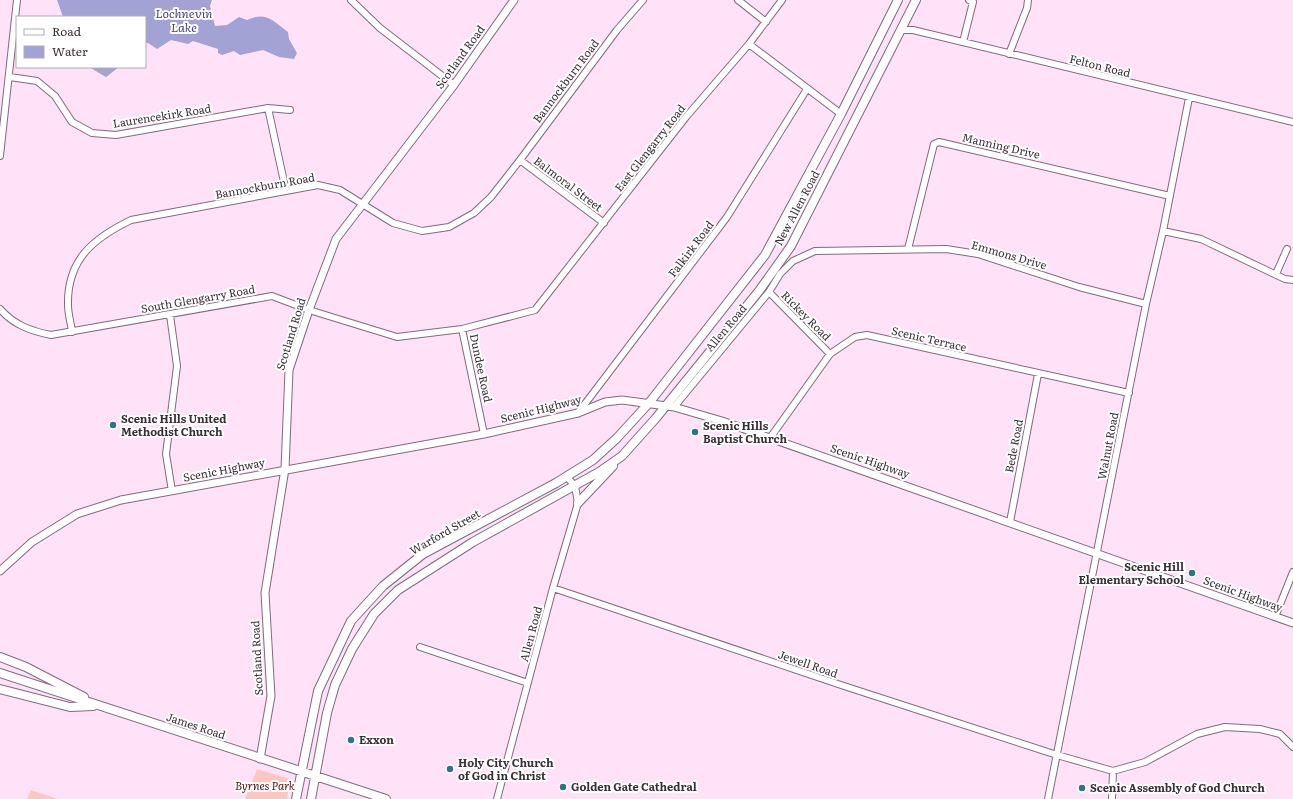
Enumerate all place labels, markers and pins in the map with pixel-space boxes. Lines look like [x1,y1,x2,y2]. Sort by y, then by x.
place label: Scenic Hills United Methodist Church [121,410,226,439]
place label: Scenic Hills Baptist Church [703,417,788,446]
marker: Scenic Hills United Methodist Church [108,420,118,430]
marker: Scenic Hills Baptist Church [690,427,700,437]
place label: Scenic Hill Elementary School [1079,558,1184,587]
marker: Scenic Hill Elementary School [1187,568,1197,578]
place label: Exxon [359,731,394,747]
marker: Exxon [346,735,356,745]
place label: Holy City Church of God in Christ [458,754,554,783]
marker: Holy City Church of God in Christ [445,764,455,774]
place label: Golden Gate Cathedral [571,778,697,794]
place label: Scenic Assembly of God Church [1090,779,1265,795]
marker: Golden Gate Cathedral [558,782,568,792]
marker: Scenic Assembly of God Church [1077,783,1087,793]

